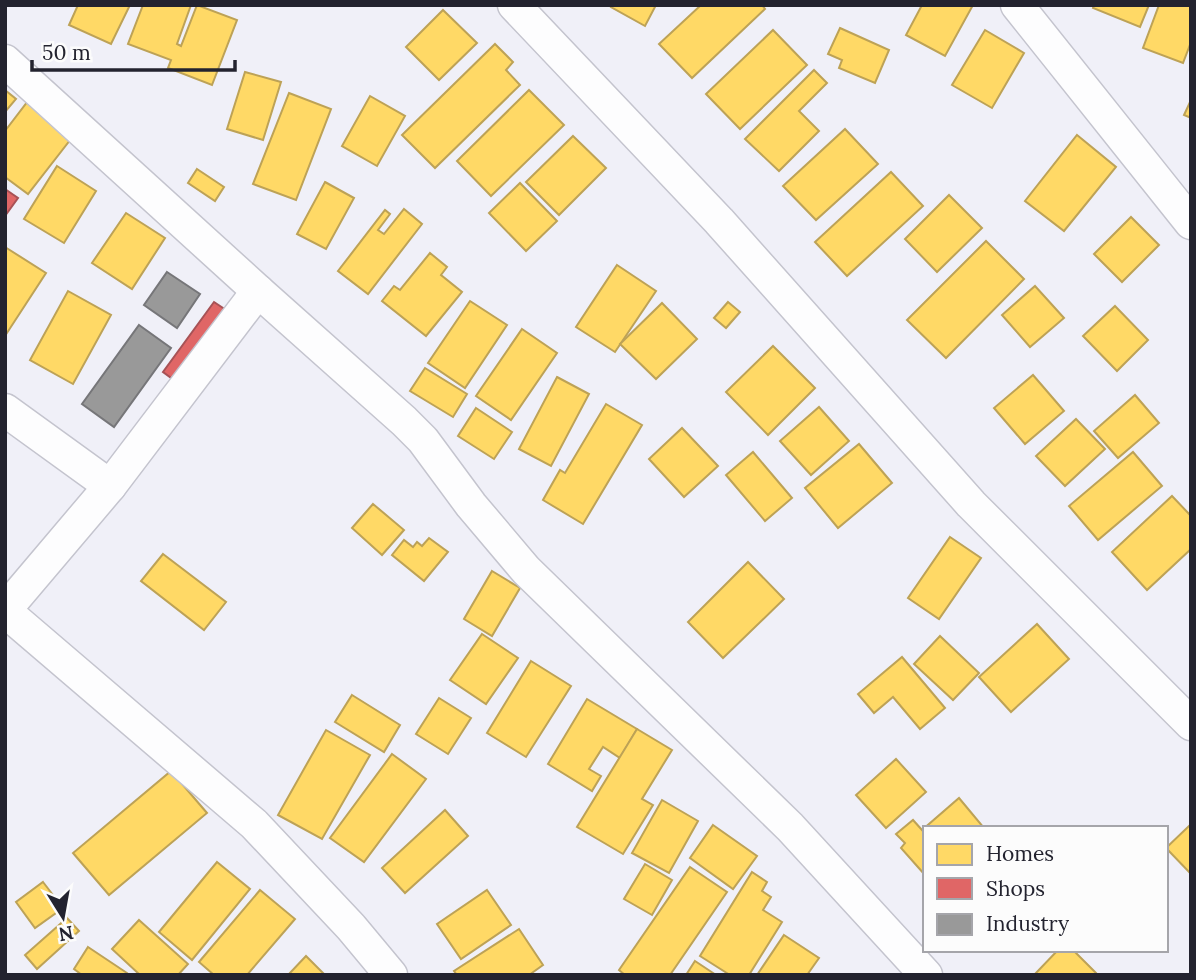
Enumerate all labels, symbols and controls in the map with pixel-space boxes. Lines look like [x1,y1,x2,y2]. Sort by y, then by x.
scale bar [32,28,234,72]
text: 50 m [42,39,91,66]
legend [923,826,1168,952]
text: Homes [986,840,1054,867]
text: Shops [986,875,1045,902]
north arrow [28,882,98,952]
text: Industry [986,910,1069,937]
text: N [56,921,76,947]

